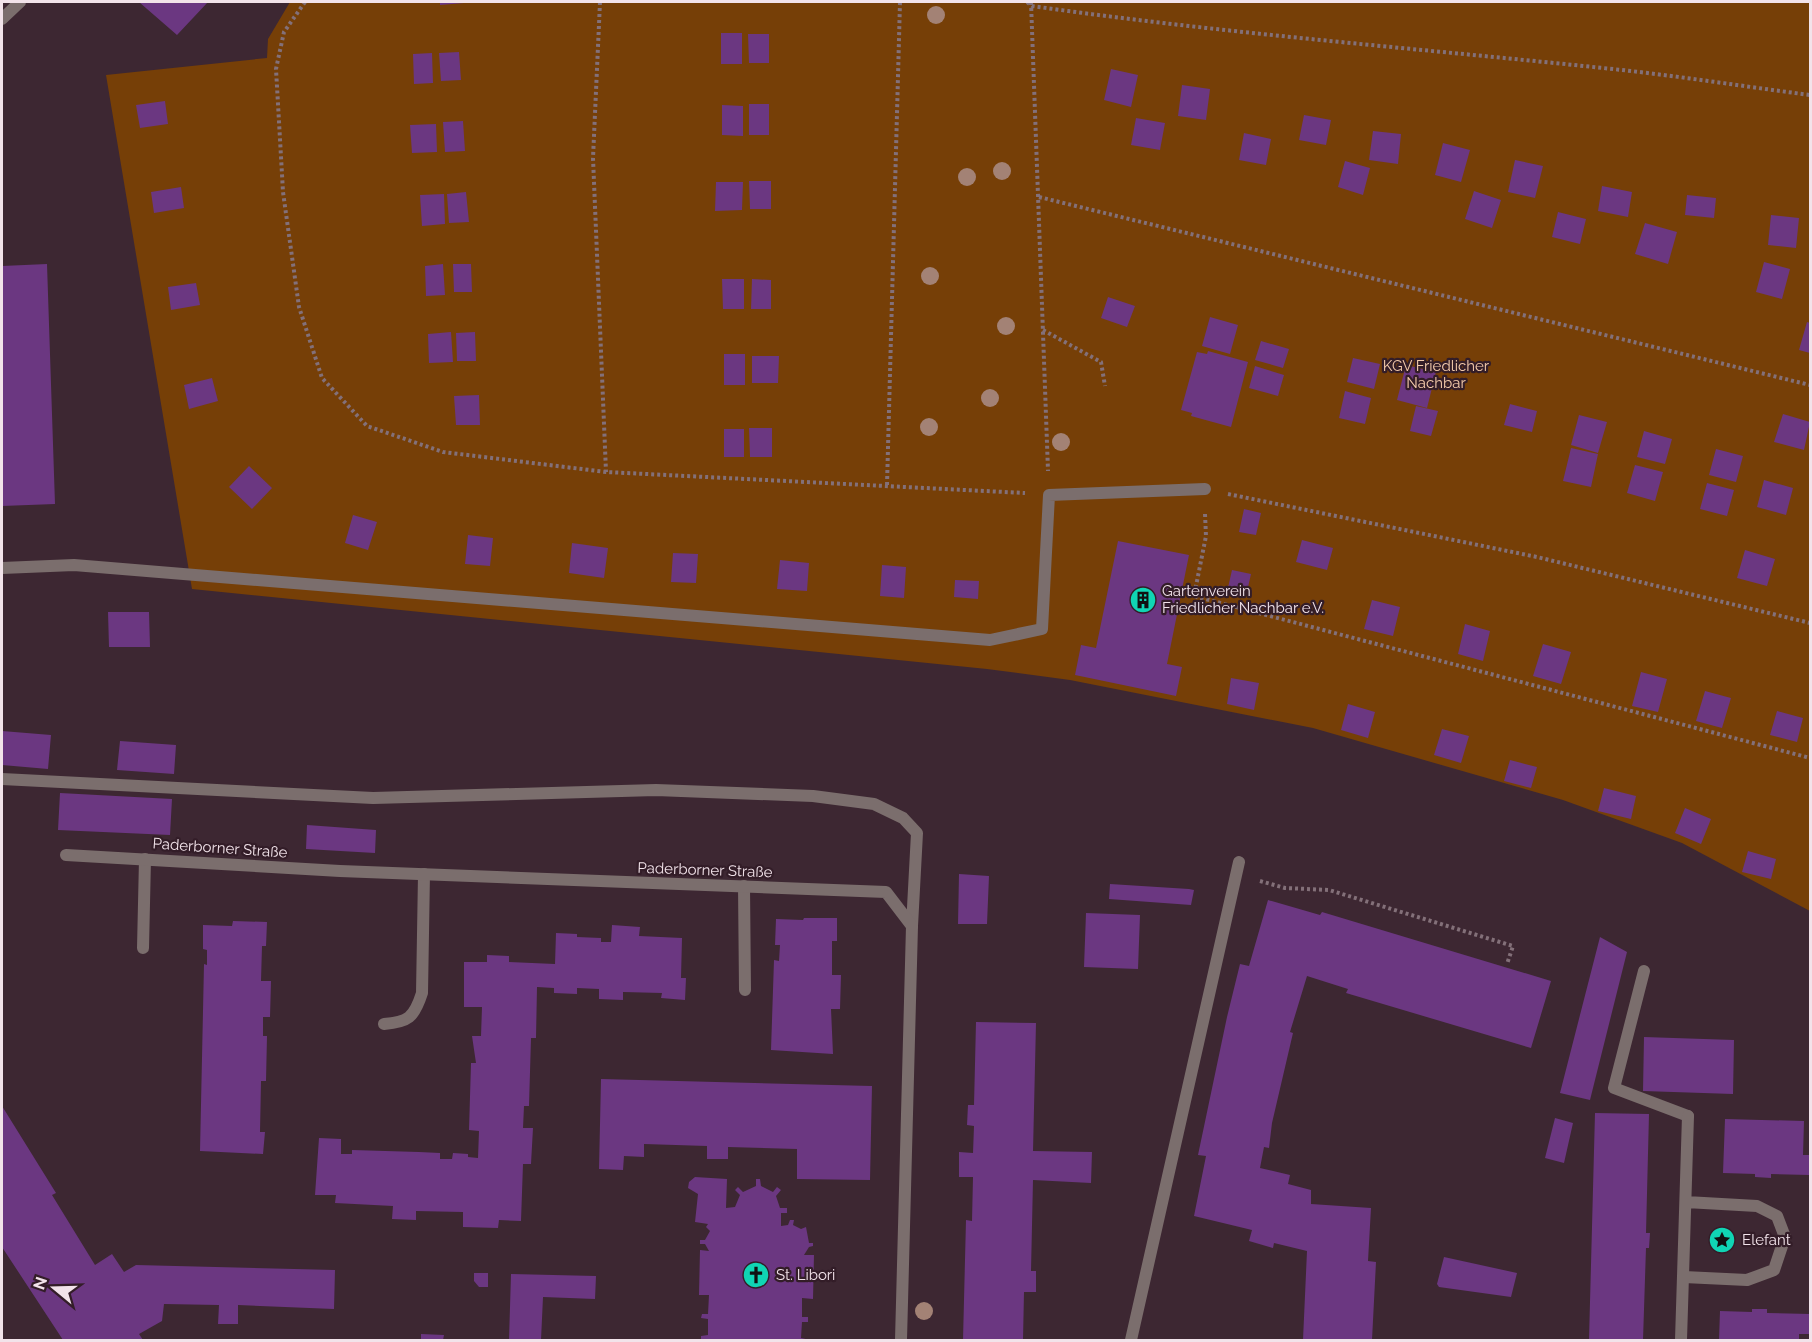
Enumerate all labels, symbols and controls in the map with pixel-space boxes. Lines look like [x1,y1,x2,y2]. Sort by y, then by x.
park label: KGV Friedlicher Nachbar [1383,357,1490,392]
place label: Gartenverein Friedlicher Nachbar e.V. [1162,582,1324,617]
building icon: Gartenverein Friedlicher Nachbar e.V. [1128,585,1158,615]
street label: Paderborner Straße [152,834,288,862]
street label: Paderborner Straße [637,859,773,881]
place icon: Elefant [1707,1225,1737,1255]
place label: Elefant [1742,1231,1791,1249]
north arrow [24,1258,84,1318]
church icon: St. Libori [741,1260,771,1290]
place label: St. Libori [776,1266,835,1284]
text: N [29,1274,51,1292]

